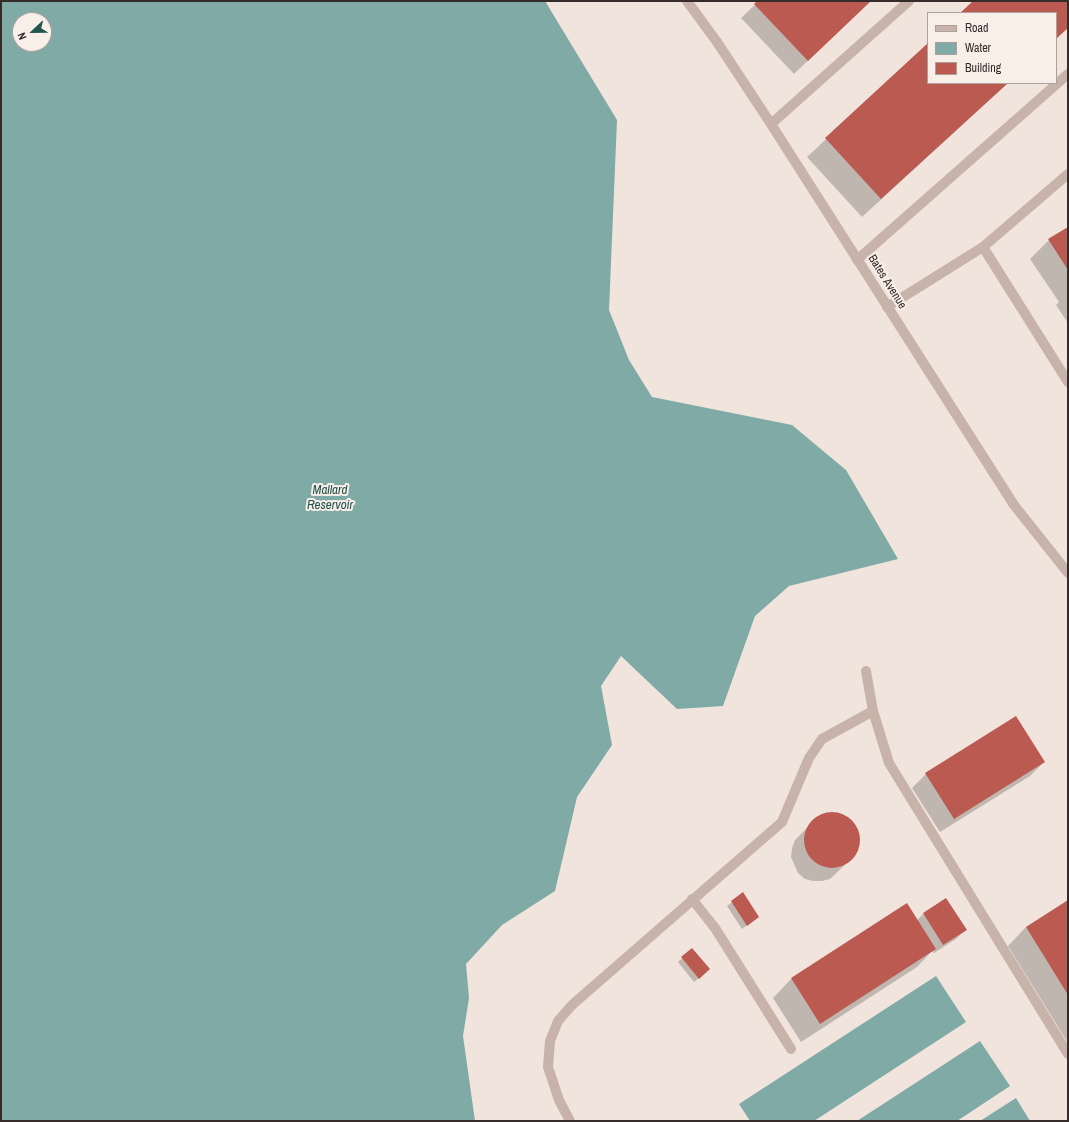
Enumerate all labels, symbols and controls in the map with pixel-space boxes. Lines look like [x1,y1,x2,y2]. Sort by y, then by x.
north arrow [12,12,52,52]
legend [927,12,1057,84]
text: Road [965,20,989,36]
text: N [14,30,30,42]
text: Water [965,40,991,56]
text: Building [965,60,1001,76]
street label: Bates Avenue [865,252,909,312]
water label: Mallard Reservoir [307,483,353,514]

